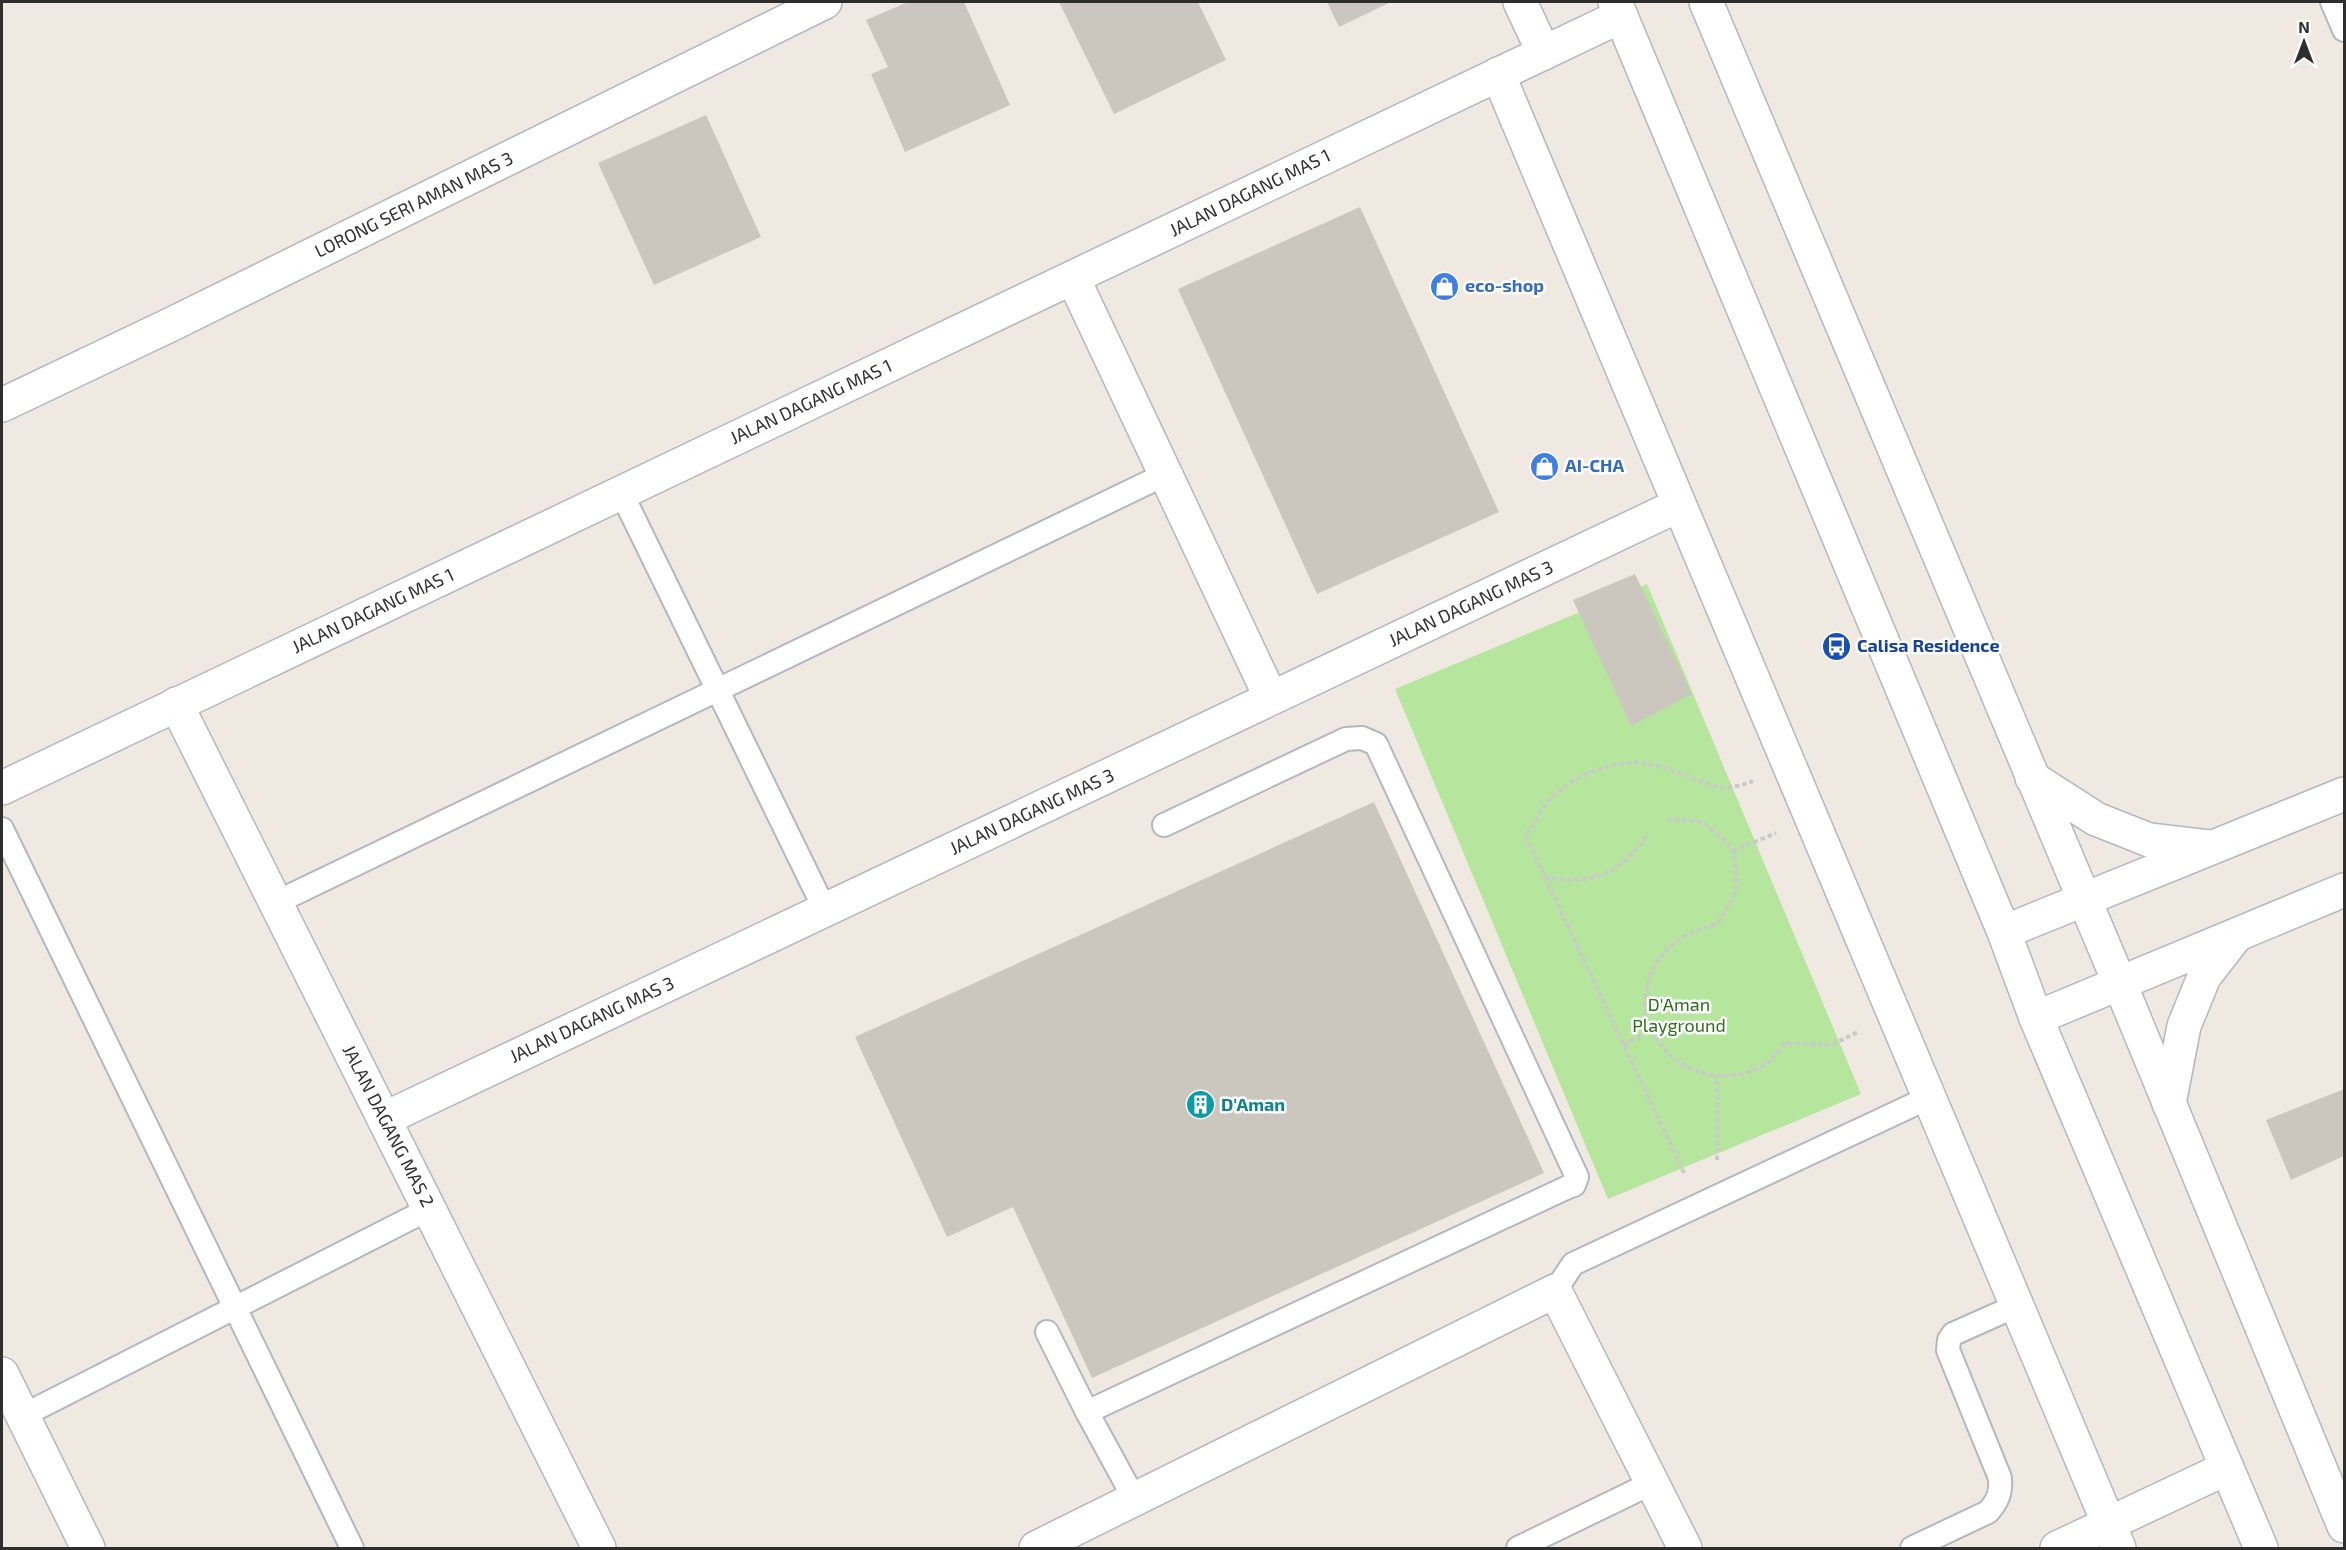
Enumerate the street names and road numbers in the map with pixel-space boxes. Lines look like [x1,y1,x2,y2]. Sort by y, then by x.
street label: JALAN DAGANG MAS 1 [1166,144,1334,241]
street label: LORONG SERI AMAN MAS 3 [311,146,516,262]
street label: JALAN DAGANG MAS 1 [726,354,895,448]
street label: JALAN DAGANG MAS 3 [1385,555,1556,651]
street label: JALAN DAGANG MAS 1 [288,563,457,657]
street label: JALAN DAGANG MAS 3 [946,763,1117,859]
street label: JALAN DAGANG MAS 3 [506,971,677,1067]
street label: JALAN DAGANG MAS 2 [338,1041,439,1210]

